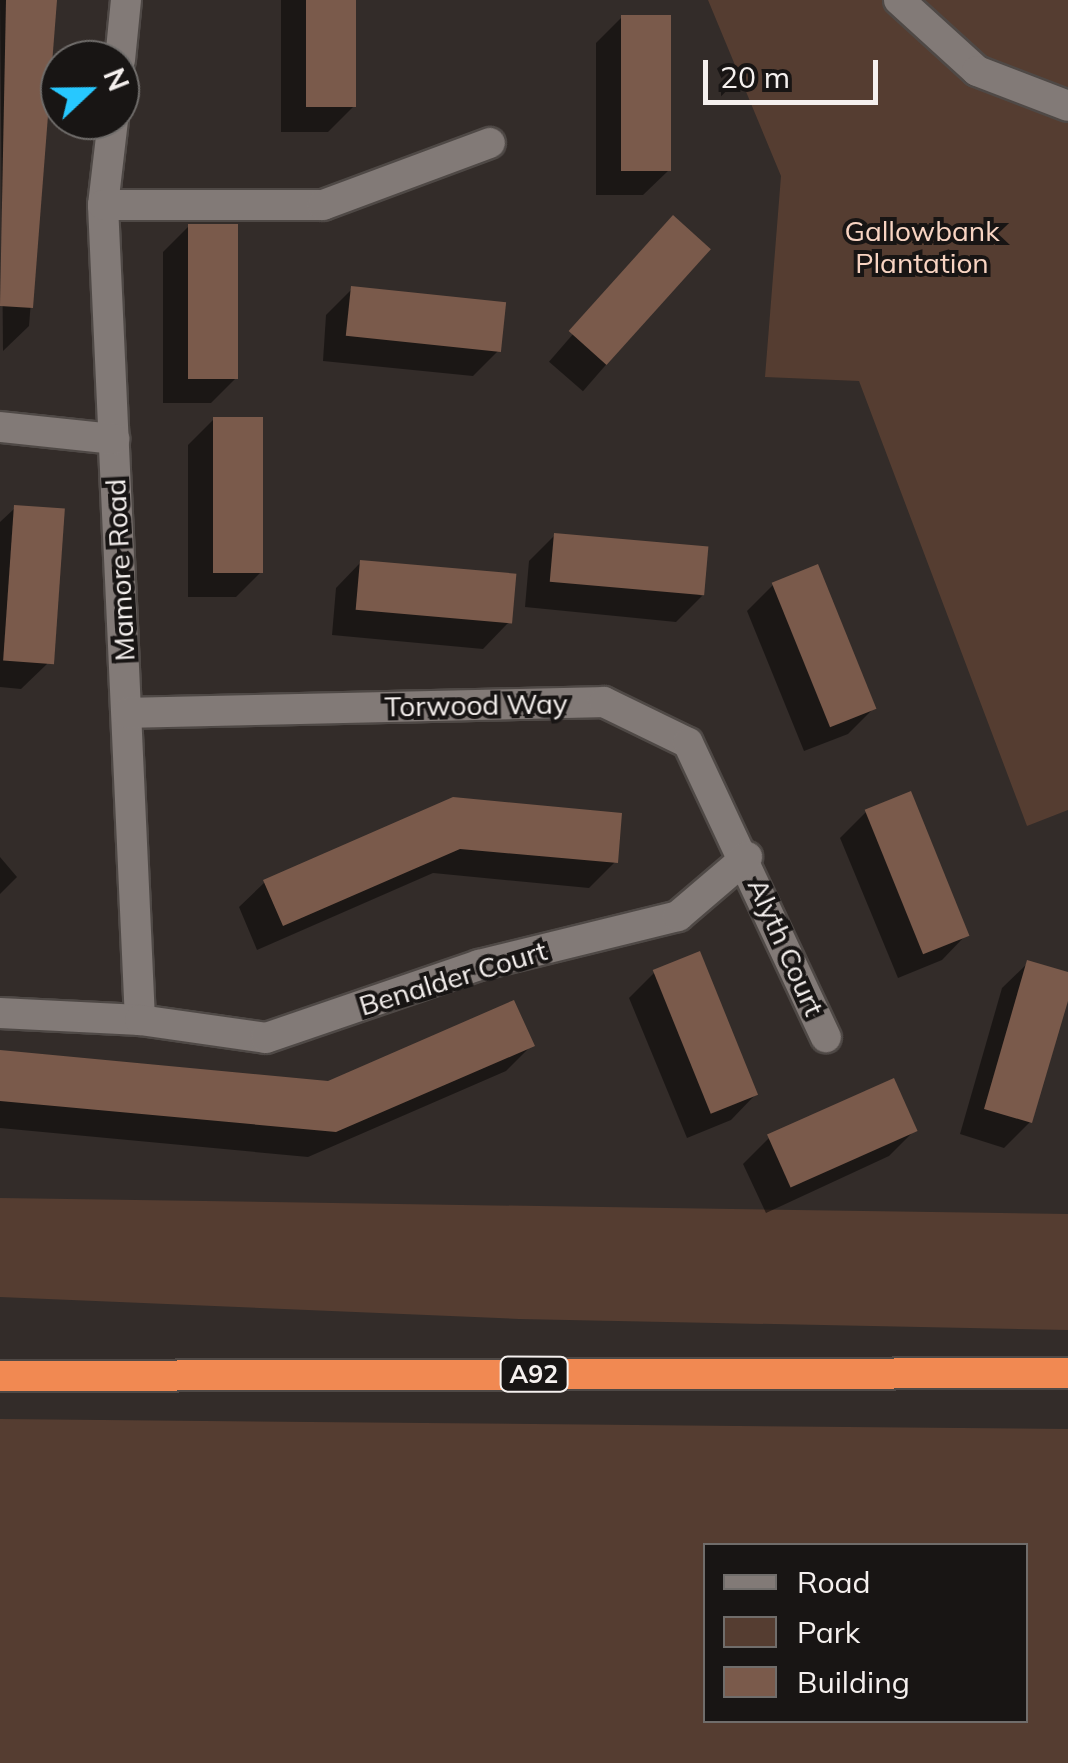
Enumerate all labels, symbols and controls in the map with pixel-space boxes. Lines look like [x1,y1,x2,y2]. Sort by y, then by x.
north arrow [40,40,140,140]
scale bar [708,40,883,102]
text: 20 m [720,58,790,96]
text: N [96,63,137,96]
park label: Gallowbank Plantation [844,214,1000,280]
street label: Mamore Road [98,478,142,662]
street label: Torwood Way [384,687,568,723]
street label: Alyth Court [741,873,831,1021]
street label: Benalder Court [355,933,551,1023]
road number: A92 [499,1354,569,1394]
legend [703,1543,1028,1723]
text: Road [797,1563,871,1601]
text: Park [797,1613,860,1651]
text: Building [797,1663,910,1701]

